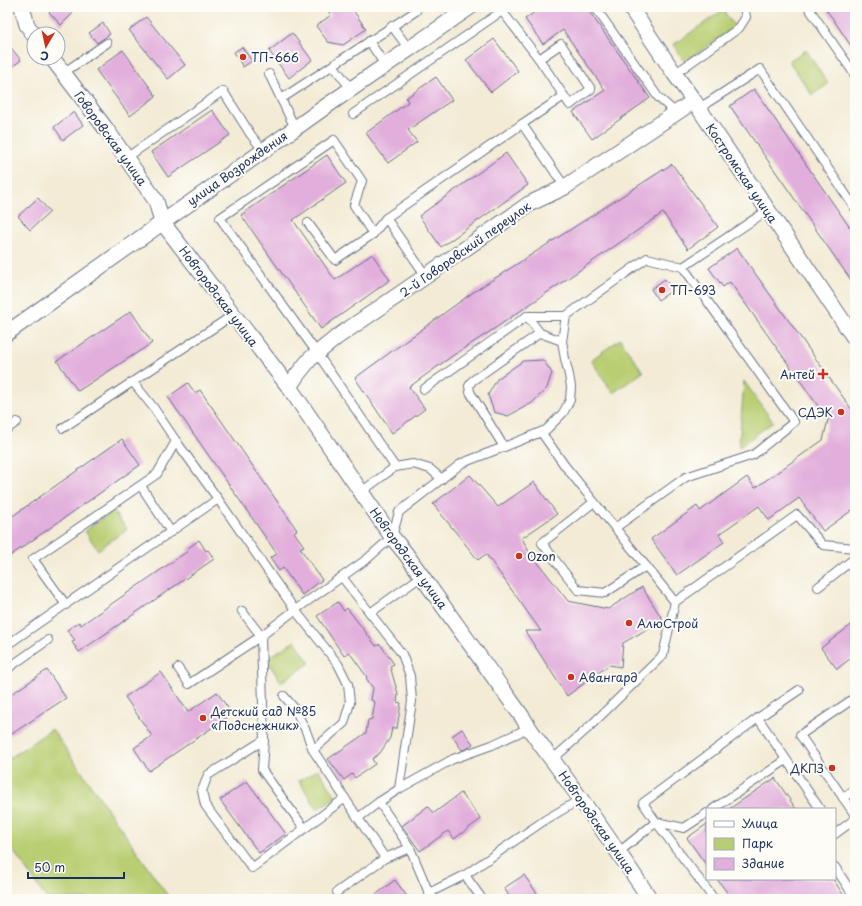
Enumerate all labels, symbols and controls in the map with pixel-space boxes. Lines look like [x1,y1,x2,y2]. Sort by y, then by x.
north arrow [26,26,66,66]
text: С [39,47,50,65]
place label: ТП-666 [251,48,299,66]
marker: ТП-666 [238,52,248,62]
street label: Говоровская улица [71,87,152,189]
street label: Костромская улица [702,120,782,227]
street label: улица Возрождения [183,127,291,209]
street label: 2-й Говоровский переулок [396,196,535,301]
street label: Новгородская улица [175,242,263,350]
place label: ТП-693 [670,281,716,299]
marker: ТП-693 [657,285,667,295]
place label: Антей [780,365,815,383]
marker: Антей [818,369,828,379]
place label: СДЭК [798,403,833,421]
marker: СДЭК [836,407,846,417]
street label: Новгородская улица [366,504,452,613]
place label: Ozon [527,547,556,565]
marker: Ozon [514,551,524,561]
place label: АлюСтрой [637,614,698,632]
marker: АлюСтрой [624,618,634,628]
place label: Авангард [579,668,638,686]
marker: Авангард [566,672,576,682]
place label: Детский сад №85 «Подснежник» [210,702,316,734]
marker: Детский сад №85 «Подснежник» [198,713,208,723]
place label: ДКПЗ [790,759,824,777]
marker: ДКПЗ [827,763,837,773]
street label: Новгородская улица [555,767,639,877]
legend [706,808,836,880]
text: Улица [742,814,778,832]
text: Парк [742,834,774,852]
scale bar [28,854,124,880]
text: Здание [742,854,784,872]
text: 50 m [34,858,65,876]

